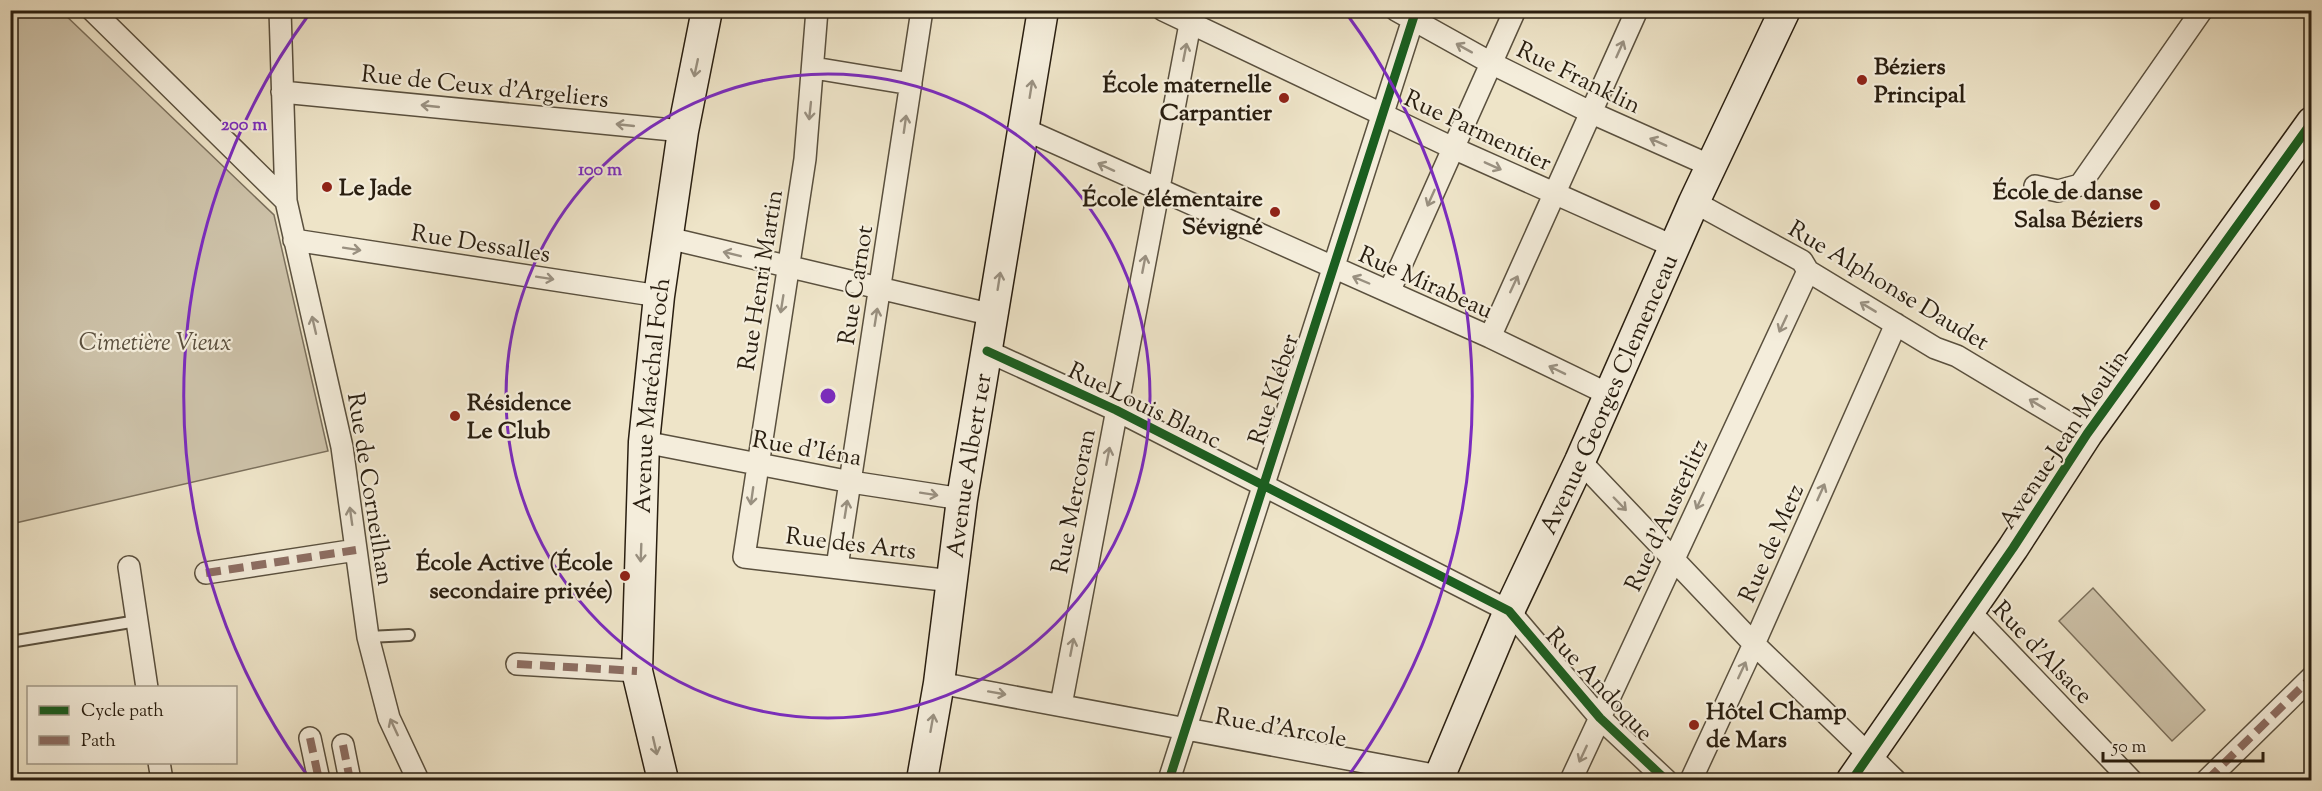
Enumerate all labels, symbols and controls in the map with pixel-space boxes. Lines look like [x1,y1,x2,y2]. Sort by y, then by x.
street label: Rue Franklin [1510,34,1646,124]
one-way arrow [1616,40,1627,58]
one-way arrow [1456,41,1473,53]
one-way arrow [1180,43,1191,62]
place label: Béziers Principal [1874,51,1966,113]
street label: Rue de Ceux d'Argeliers [359,58,610,118]
one-way arrow [689,58,701,77]
place label: École maternelle Carpantier [1102,69,1273,131]
marker: Béziers Principal [1855,73,1869,87]
one-way arrow [1025,79,1036,99]
street label: Rue Parmentier [1398,83,1557,181]
marker: École maternelle Carpantier [1277,91,1291,105]
one-way arrow [421,100,441,111]
one-way arrow [804,100,815,120]
text: 200 m [221,113,267,139]
one-way arrow [900,114,911,134]
one-way arrow [615,119,635,130]
one-way arrow [1649,136,1667,148]
text: 100 m [578,158,622,184]
one-way arrow [1097,160,1115,172]
one-way arrow [1483,161,1502,172]
place label: Le Jade [339,172,412,206]
place label: École de danse Salsa Béziers [1993,176,2143,238]
marker: Le Jade [320,180,334,194]
place label: École élémentaire Sévigné [1082,183,1263,245]
street label: Rue Henri Martin [731,187,793,373]
one-way arrow [1424,188,1436,206]
marker: École de danse Salsa Béziers [2148,198,2162,212]
marker: École élémentaire Sévigné [1268,205,1282,219]
street label: Rue Alphonse Daudet [1781,213,1995,360]
street label: Rue Dessalles [409,217,553,273]
street label: Rue Carnot [831,223,883,348]
street label: Rue Mirabeau [1352,239,1498,329]
one-way arrow [342,243,362,254]
one-way arrow [723,248,742,260]
street label: Avenue Georges Clemenceau [1533,249,1688,541]
one-way arrow [1139,255,1150,274]
one-way arrow [994,272,1005,291]
one-way arrow [535,273,554,284]
one-way arrow [1352,274,1370,285]
street label: Avenue Maréchal Foch [627,275,680,514]
one-way arrow [1509,276,1520,294]
one-way arrow [777,293,788,313]
one-way arrow [1860,301,1877,313]
one-way arrow [871,307,882,327]
one-way arrow [1777,315,1788,333]
one-way arrow [308,316,319,335]
park label: Cimetière Vieux [79,327,231,361]
street label: Rue Kléber [1241,330,1309,449]
street label: Avenue Jean Moulin [1992,343,2138,537]
street label: Rue Louis Blanc [1062,355,1227,459]
one-way arrow [1548,363,1566,375]
street label: Avenue Albert 1er [940,371,1002,560]
centre of rings [818,386,838,406]
place label: Résidence Le Club [467,387,571,449]
street label: Rue de Corneilhan [337,390,401,588]
one-way arrow [2029,397,2046,409]
marker: Résidence Le Club [448,409,462,423]
street label: Rue d'Iéna [749,424,864,476]
street label: Rue Mercoran [1044,426,1106,577]
street label: Rue d'Austerlitz [1618,434,1718,598]
one-way arrow [1102,446,1113,466]
street label: Rue de Metz [1732,479,1814,608]
one-way arrow [1816,484,1828,502]
one-way arrow [747,486,758,506]
one-way arrow [919,489,938,500]
one-way arrow [1694,491,1705,509]
one-way arrow [1613,496,1628,511]
one-way arrow [841,500,852,520]
one-way arrow [346,507,357,527]
street label: Rue des Arts [783,520,918,570]
one-way arrow [635,543,646,563]
place label: École Active (École secondaire privée) [416,547,613,609]
marker: École Active (École secondaire privée) [618,569,632,583]
street label: Rue d'Alsace [1983,594,2100,713]
street label: Rue Andoque [1537,621,1660,750]
one-way arrow [1067,638,1078,658]
one-way arrow [1736,662,1748,680]
legend [27,686,237,764]
one-way arrow [987,688,1006,699]
place label: Hôtel Champ de Mars [1706,696,1847,758]
text: Cycle path [81,699,164,725]
street label: Rue d'Arcole [1212,701,1349,757]
one-way arrow [927,714,938,733]
marker: Hôtel Champ de Mars [1687,718,1701,732]
one-way arrow [387,719,399,737]
scale bar [2103,725,2264,763]
text: Path [81,729,116,755]
text: 50 m [2111,735,2147,761]
one-way arrow [649,736,661,755]
one-way arrow [1577,745,1589,763]

